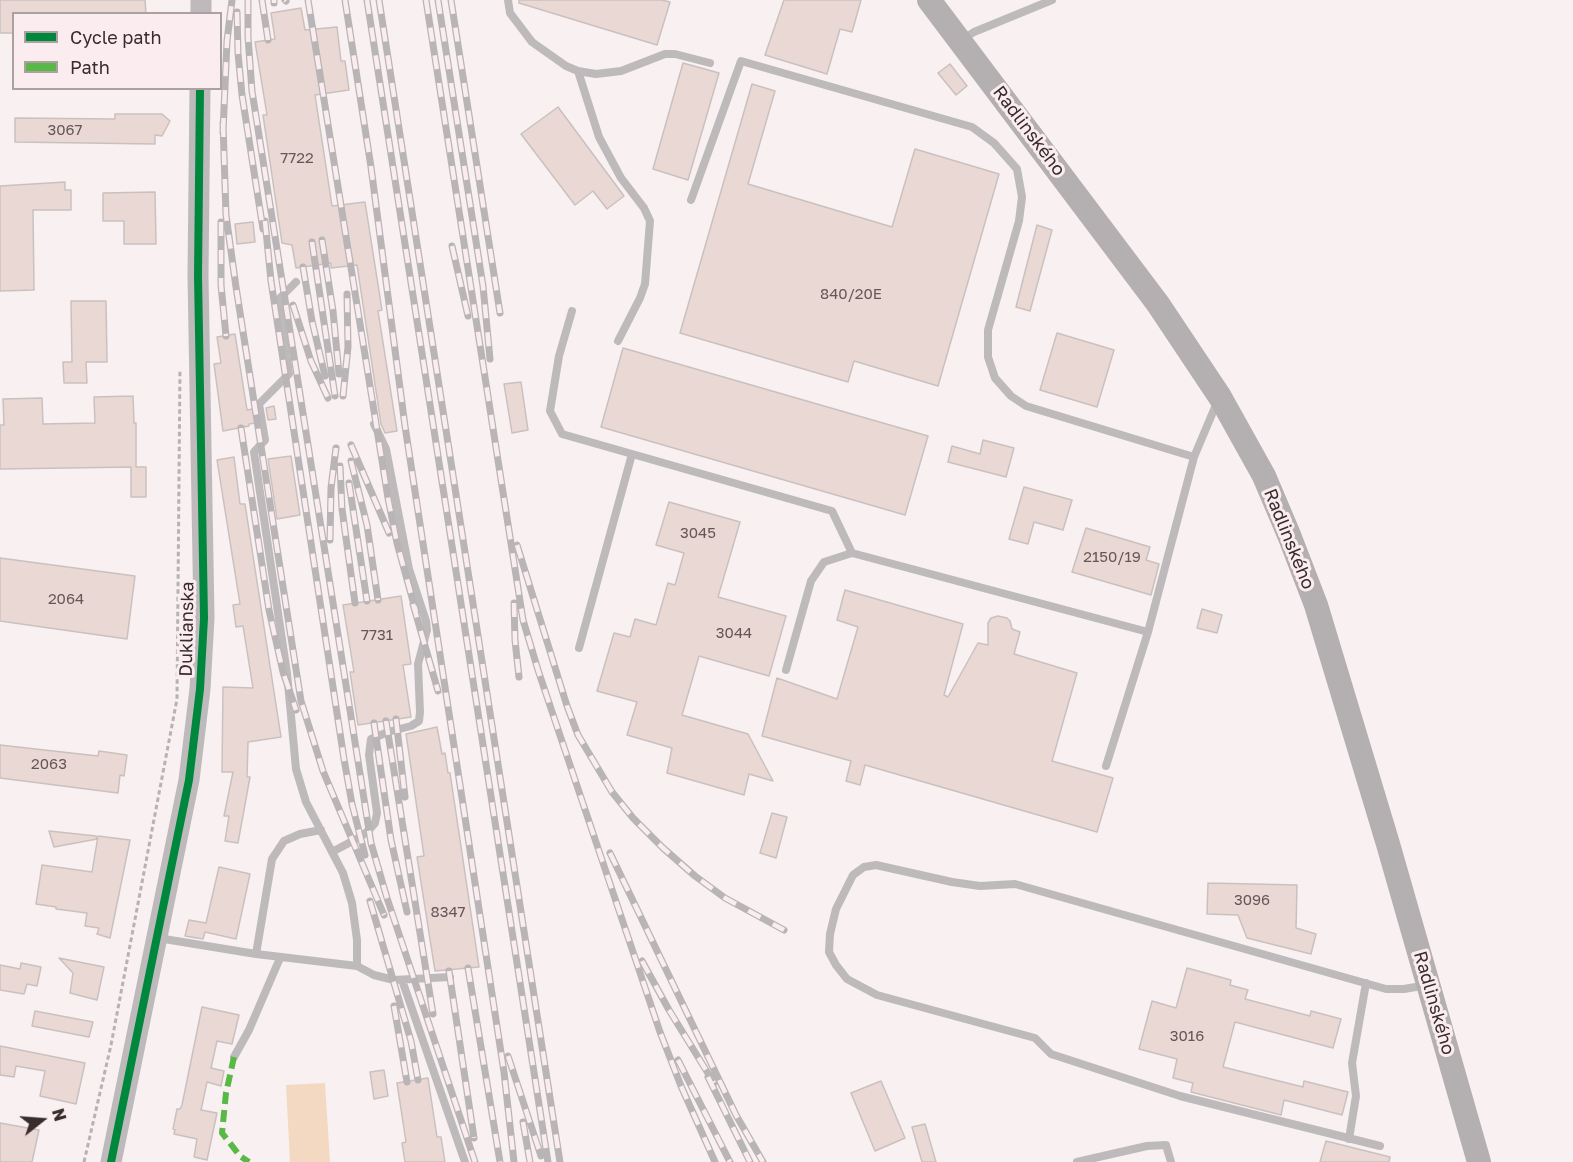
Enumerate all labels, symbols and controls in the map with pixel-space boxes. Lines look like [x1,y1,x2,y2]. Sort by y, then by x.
legend [12,12,222,90]
text: Cycle path [70,26,162,48]
text: Path [70,56,110,78]
street label: Radlinského [988,82,1070,180]
house number: 3067 [47,121,83,139]
house number: 7722 [280,149,314,167]
house number: 840/20E [820,285,882,303]
street label: Radlinského [1259,486,1319,592]
house number: 3045 [680,524,716,542]
house number: 2150/19 [1083,548,1141,566]
street label: Duklianska [175,581,199,677]
house number: 2064 [48,590,84,608]
house number: 3044 [716,624,752,642]
house number: 7731 [361,626,393,644]
house number: 2063 [31,755,67,773]
house number: 3096 [1234,891,1270,909]
house number: 8347 [430,903,466,921]
street label: Radlinského [1409,949,1459,1057]
house number: 3016 [1170,1027,1204,1045]
north arrow [12,1090,72,1150]
text: N [48,1106,71,1123]

